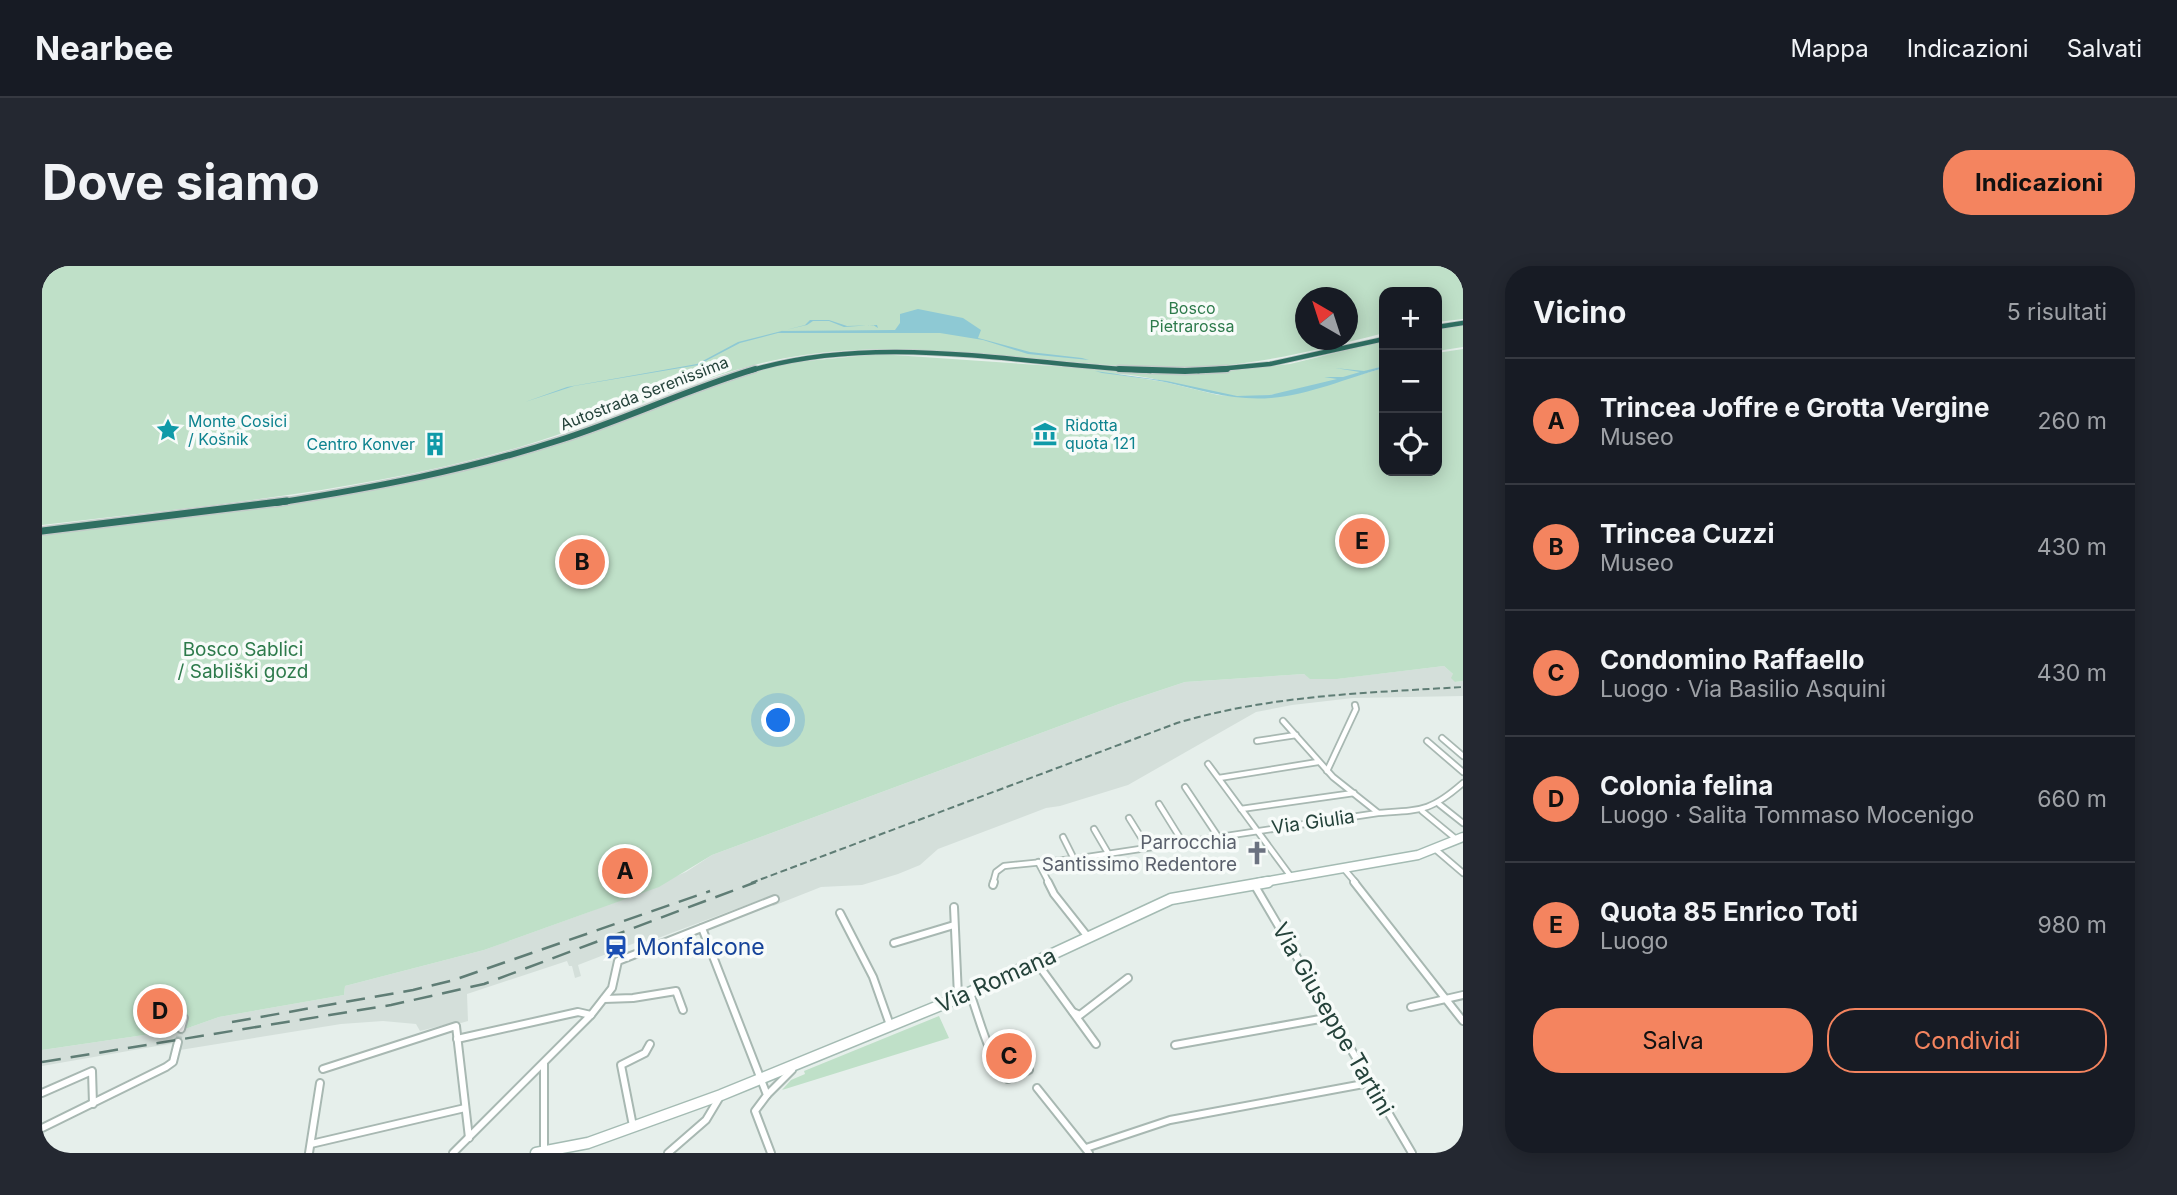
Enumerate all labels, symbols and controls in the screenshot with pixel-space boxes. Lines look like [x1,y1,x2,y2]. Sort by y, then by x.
text: Nearbee [35,28,173,68]
text: Mappa [1790,34,1869,63]
text: Indicazioni [1907,34,2029,63]
text: Salvati [2067,34,2142,63]
button: Indicazioni [1943,150,2135,215]
text: Dove siamo [42,153,320,212]
north arrow [1295,287,1358,350]
map controls [1379,287,1442,476]
button: + [1379,287,1442,350]
text: Vicino [1533,294,1626,330]
park label: Bosco Pietrarossa [1150,298,1234,336]
text: 5 risultati [2007,298,2107,326]
button: − [1379,350,1442,413]
street label: Autostrada Serenissima [557,352,731,434]
text: Trincea Joffre e Grotta Vergine [1600,392,1990,423]
text: A [1547,407,1565,435]
text: 260 m [2038,407,2107,435]
place label: Monte Cosici / Košnik [188,411,287,449]
button: locate [1379,413,1442,476]
place label: Ridotta quota 121 [1065,415,1135,453]
place icon: Monte Cosici / Košnik [154,416,182,444]
museum icon: Ridotta quota 121 [1031,420,1059,448]
text: Museo [1600,423,1674,451]
building icon: Centro Konver [421,430,449,458]
place label: Centro Konver [306,434,415,454]
pin: E [1339,515,1385,567]
text: Trincea Cuzzi [1600,518,1774,549]
text: B [1548,533,1564,561]
text: 430 m [2037,533,2107,561]
pin: B [559,536,605,588]
text: Museo [1600,549,1674,577]
park label: Bosco Sablici / Sabliški gozd [178,638,308,683]
text: Condomino Raffaello [1600,644,1865,675]
text: C [1547,659,1565,687]
text: 430 m [2037,659,2107,687]
text: Luogo · Via Basilio Asquini [1600,675,1886,703]
your location [761,703,795,737]
text: Colonia felina [1600,770,1773,801]
text: D [1548,785,1564,813]
text: 660 m [2037,785,2107,813]
text: Luogo · Salita Tommaso Mocenigo [1600,801,1974,829]
street label: Via Giulia [1270,805,1356,839]
place label: Parrocchia Santissimo Redentore [1042,831,1237,876]
church icon: Parrocchia Santissimo Redentore [1243,839,1271,867]
pin: A [602,845,648,897]
text: Quota 85 Enrico Toti [1600,896,1858,927]
text: E [1549,911,1563,939]
text: 980 m [2037,911,2107,939]
street label: Via Giuseppe Tartini [1266,918,1400,1120]
text: Luogo [1600,927,1668,955]
station icon: Monfalcone [602,933,630,961]
place label: Monfalcone [636,933,765,961]
street label: Via Romana [932,941,1060,1019]
pin: D [137,985,183,1037]
button: Salva [1533,1008,1813,1073]
button: Condividi [1827,1008,2107,1073]
pin: C [986,1030,1032,1082]

